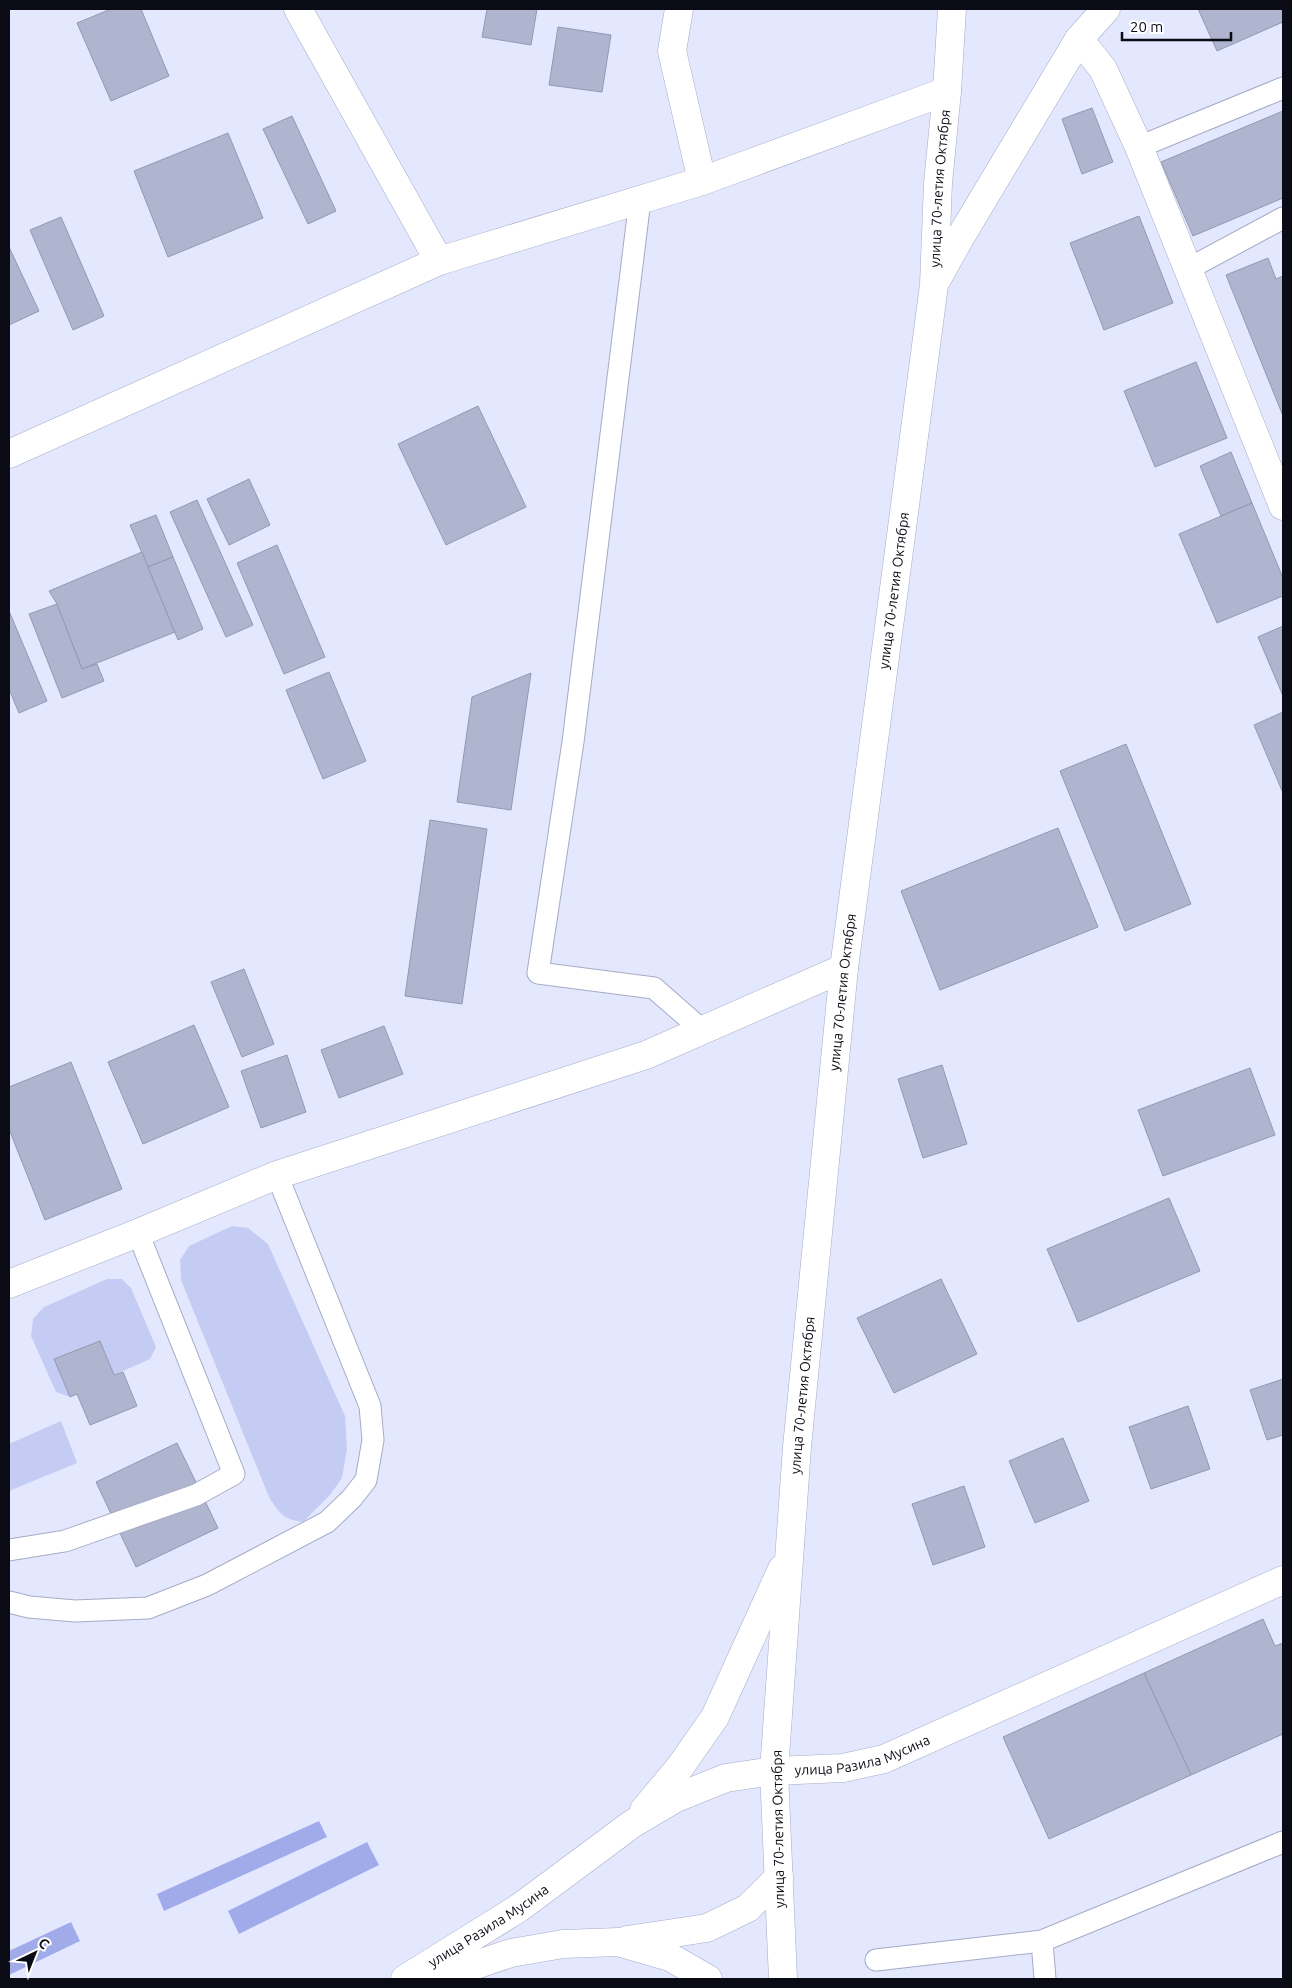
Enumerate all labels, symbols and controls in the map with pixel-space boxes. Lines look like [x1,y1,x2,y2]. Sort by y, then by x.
scale bar [1122,10,1231,42]
text: 20 m [1130,18,1163,35]
street label: улица 70-летия Октября [927,109,953,268]
street label: улица 70-летия Октября [875,511,912,670]
street label: улица 70-летия Октября [826,912,859,1072]
street label: улица 70-летия Октября [787,1316,818,1475]
street label: улица Разила Мусина [794,1732,932,1778]
street label: улица 70-летия Октября [769,1750,787,1908]
street label: улица Разила Мусина [425,1881,552,1970]
north arrow [10,1928,60,1978]
text: С [35,1935,53,1952]

